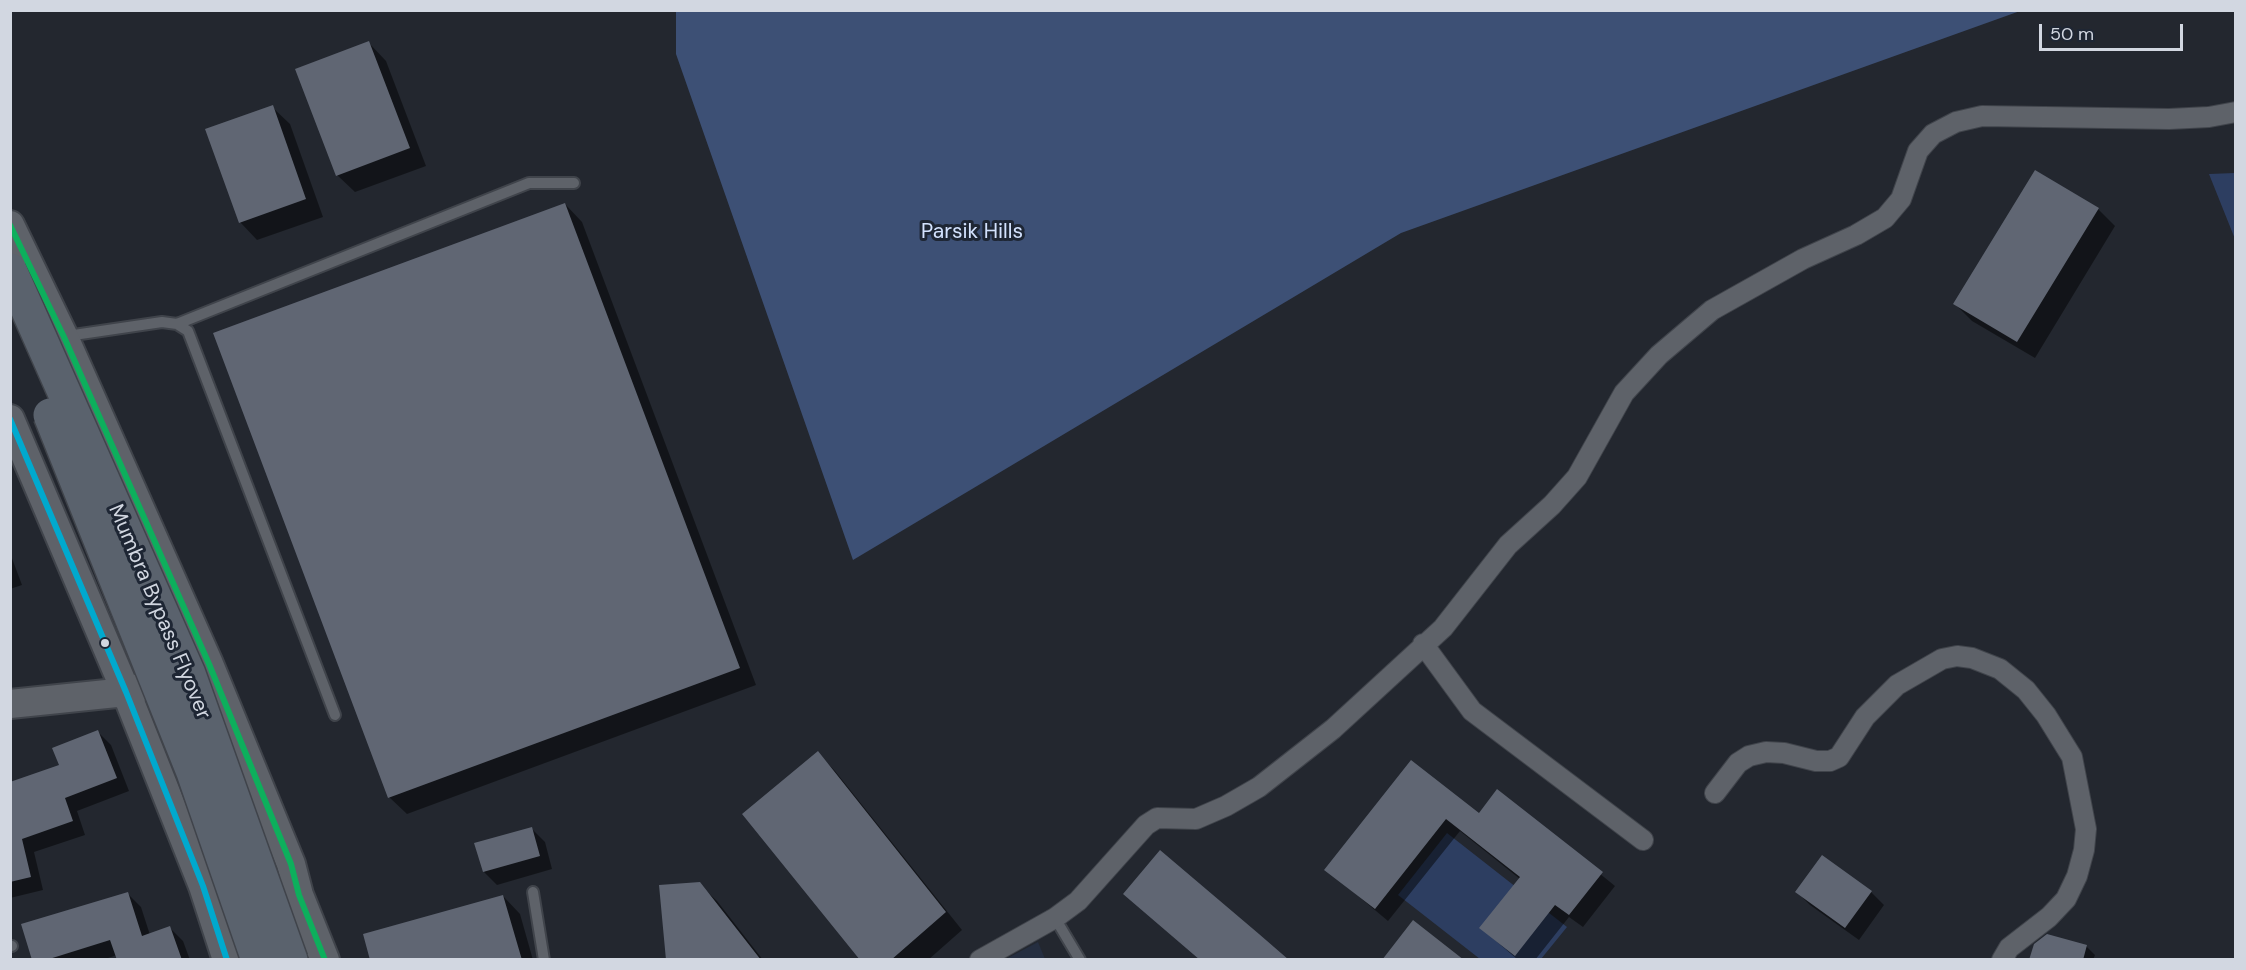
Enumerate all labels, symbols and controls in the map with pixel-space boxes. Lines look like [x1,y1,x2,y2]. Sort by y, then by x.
scale bar [2042,12,2186,50]
text: 50 m [2050,22,2094,46]
park label: Parsik Hills [921,219,1023,245]
street label: Mumbra Bypass Flyover [102,501,216,723]
unlabelled marker [99,637,111,649]

